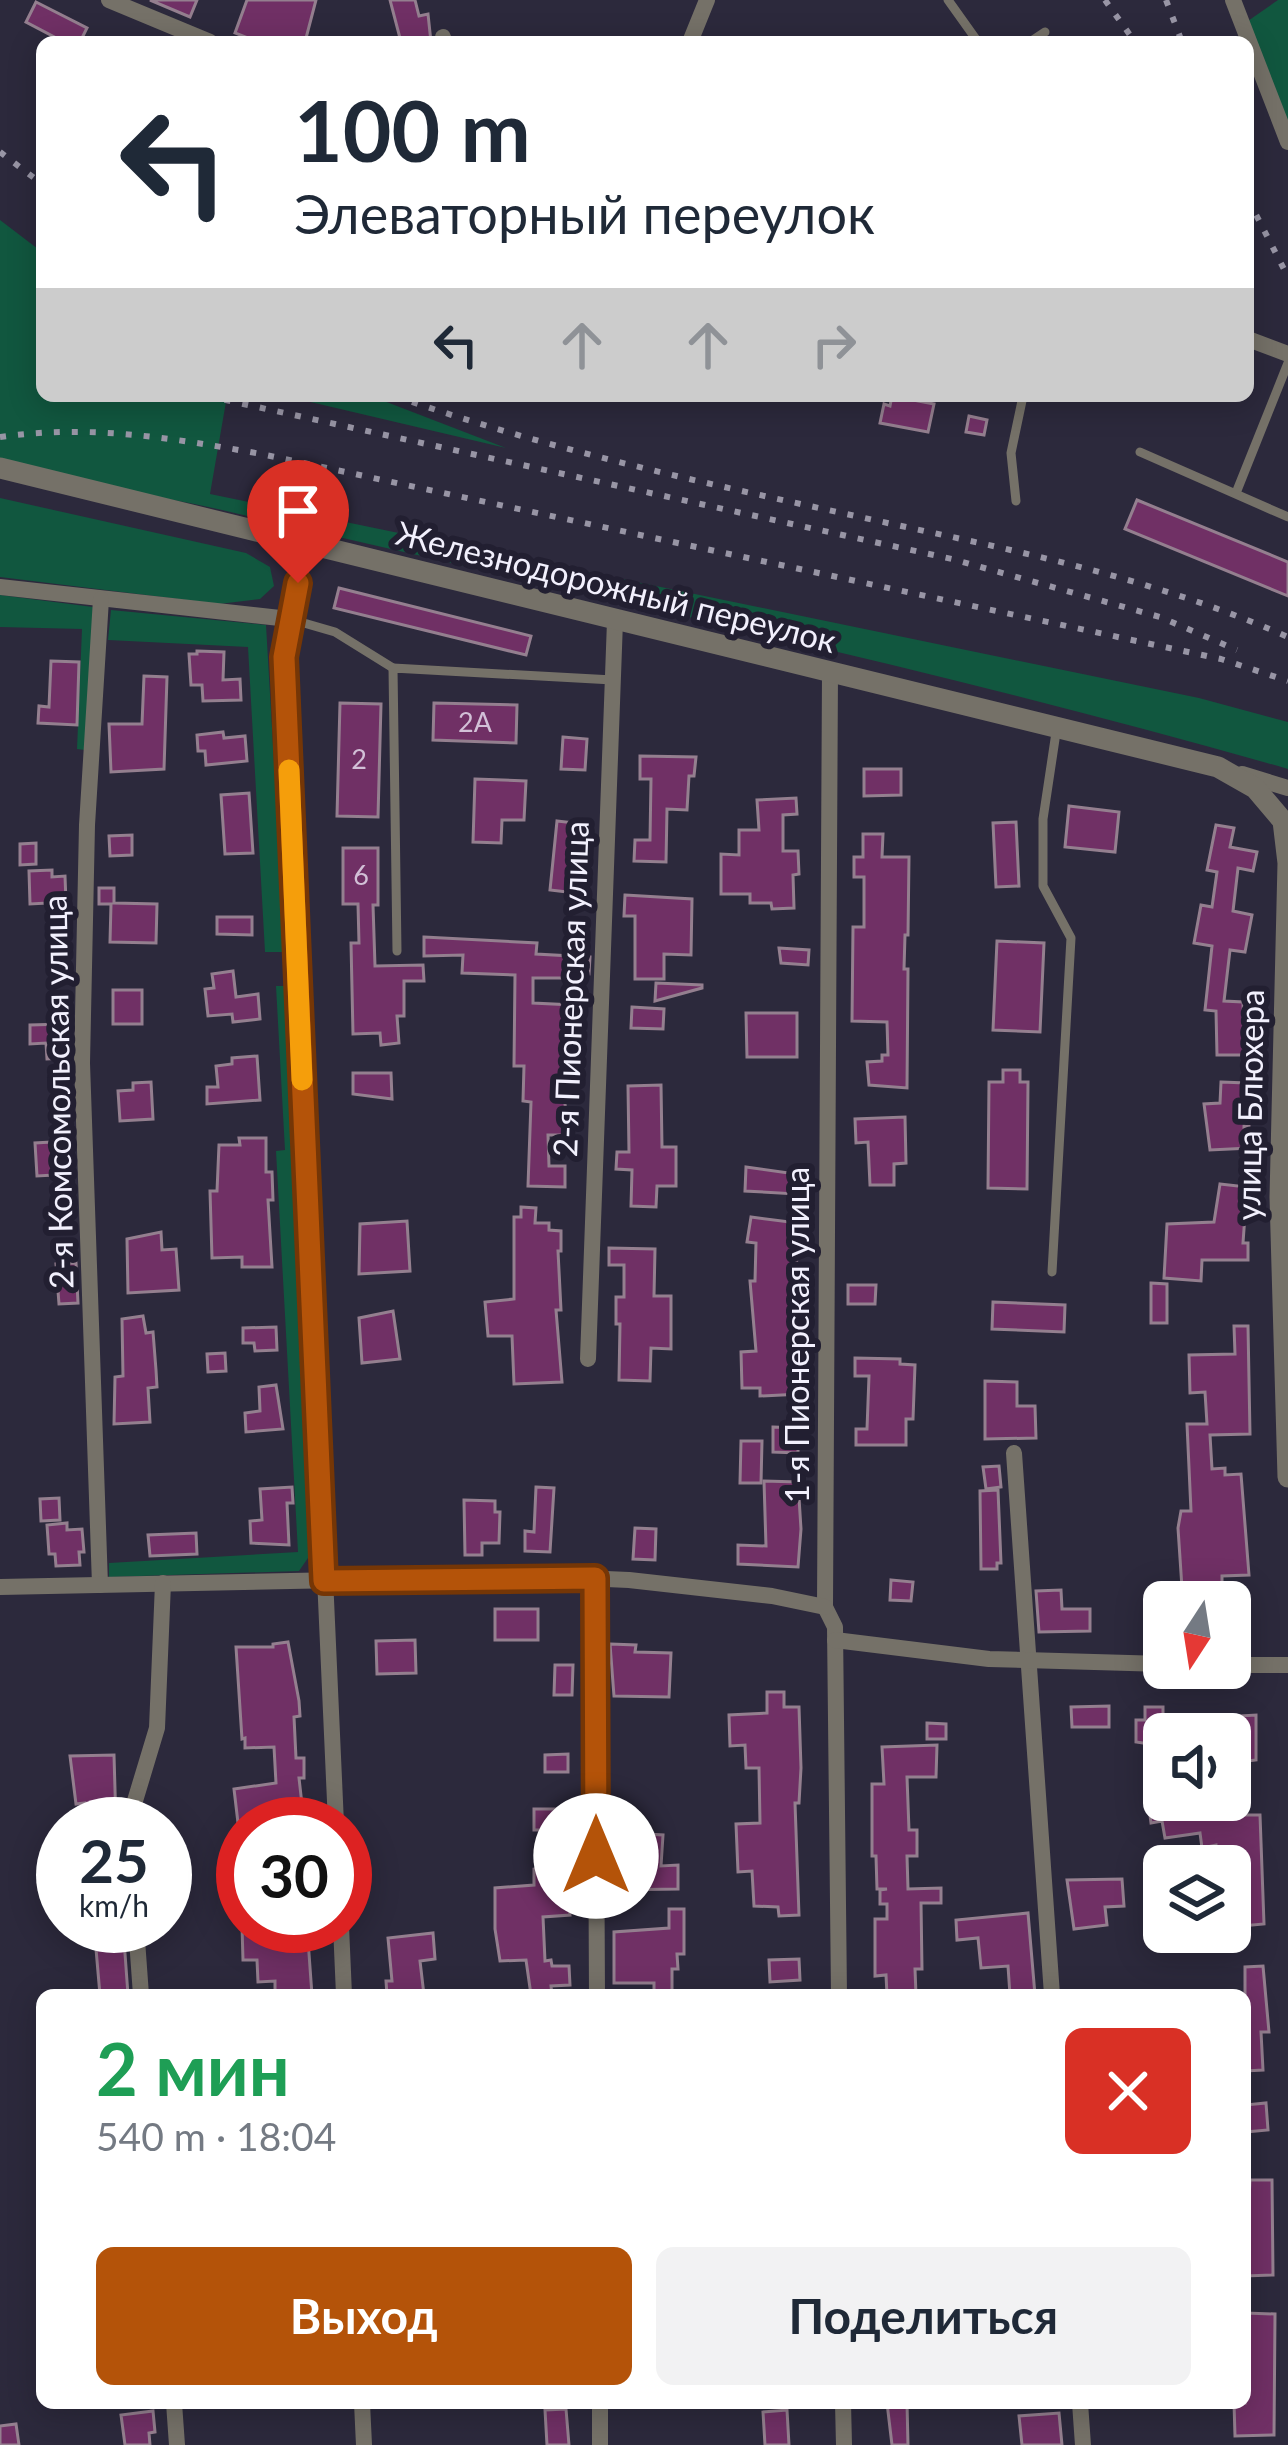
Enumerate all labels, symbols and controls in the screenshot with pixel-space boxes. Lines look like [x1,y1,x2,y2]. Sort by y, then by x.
text: 100 m [294,79,531,180]
icon: left [96,84,252,240]
text: Элеваторный переулок [294,181,875,246]
icon: left [423,312,489,378]
icon: ahead [549,312,615,378]
icon: ahead [675,312,741,378]
icon: right [801,312,867,378]
pin [247,460,349,583]
icon: arrive [265,478,331,544]
street label: Железнодорожный переулок [392,512,840,660]
house number: 2А [458,705,493,738]
house number: 2 [351,742,367,775]
street label: 2-я Пионерская улица [544,820,596,1158]
house number: 6 [353,858,369,891]
street label: 2-я Комсомольская улица [34,895,80,1289]
street label: улица Блюхера [1227,989,1271,1221]
street label: 1-я Пионерская улица [776,1167,816,1503]
north arrow [1143,1581,1251,1689]
map controls [1143,1581,1251,1953]
button: sound [1143,1713,1251,1821]
position arrow [533,1793,659,1919]
speed limit sign: 30 [216,1797,372,1953]
text: 25 [79,1824,149,1896]
button: layers [1143,1845,1251,1953]
text: km/h [79,1887,149,1923]
text: 2 мин [96,2025,290,2111]
button: close [1065,2028,1191,2154]
text: 540 m · 18:04 [96,2113,336,2159]
button: Выход [96,2247,632,2385]
button: Поделиться [656,2247,1191,2385]

